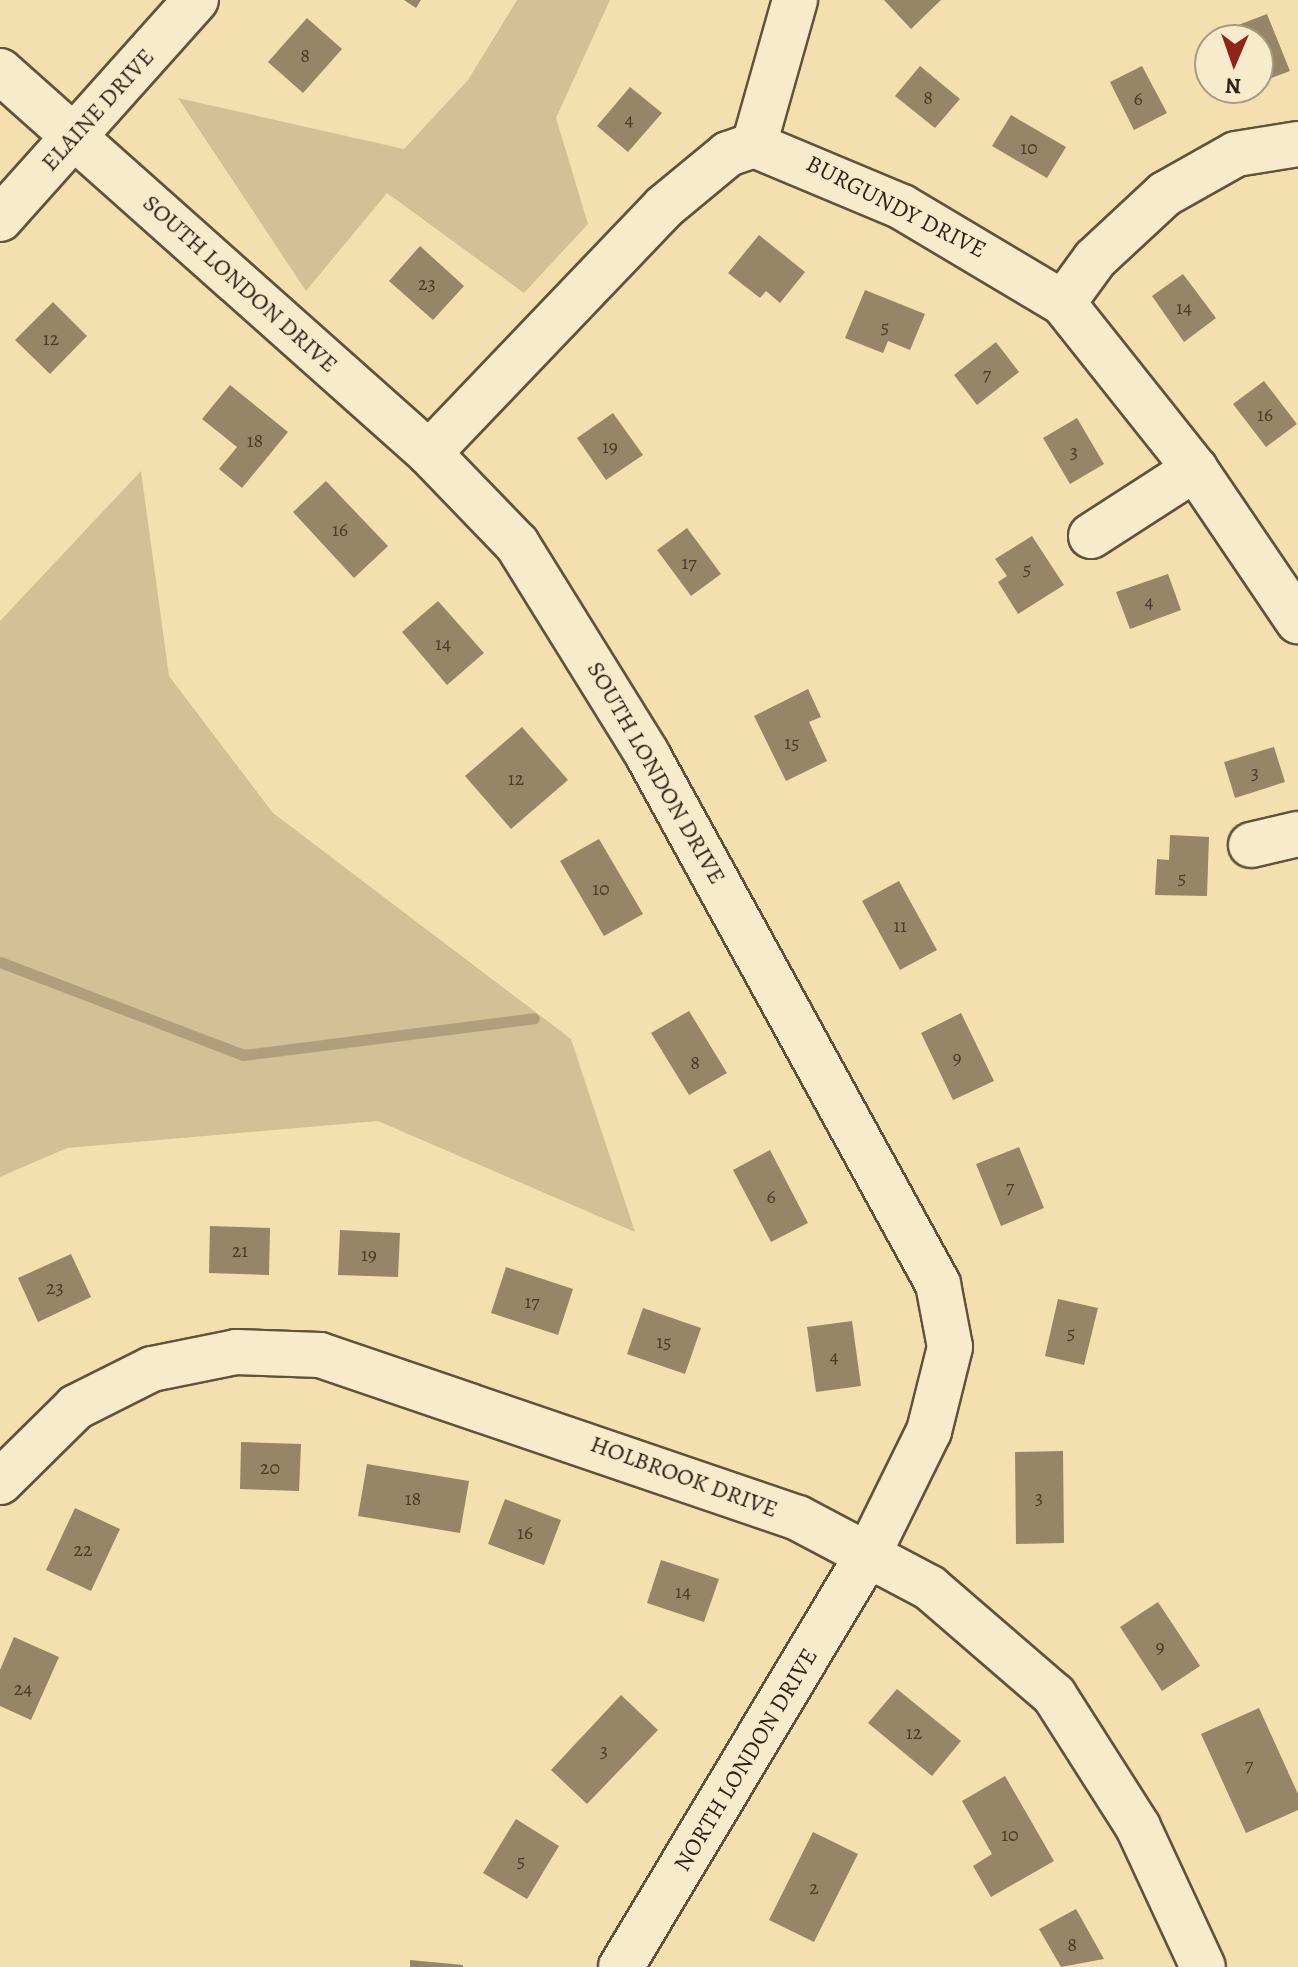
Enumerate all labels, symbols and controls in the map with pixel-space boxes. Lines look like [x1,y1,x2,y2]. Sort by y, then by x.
north arrow [1194,24,1274,104]
street label: ELAINE DRIVE [35,43,161,177]
house number: 8 [300,43,310,67]
text: N [1225,71,1242,101]
house number: 8 [923,85,933,109]
house number: 6 [1133,86,1143,110]
house number: 4 [624,107,634,131]
house number: 10 [1020,135,1038,159]
street label: BURGUNDY DRIVE [801,149,991,265]
street label: SOUTH LONDON DRIVE [137,189,343,379]
house number: 23 [418,271,436,295]
house number: 14 [1176,295,1192,319]
house number: 5 [881,314,889,338]
house number: 12 [43,326,59,350]
house number: 7 [983,361,991,385]
house number: 16 [1257,402,1273,426]
house number: 18 [247,428,263,452]
house number: 19 [602,434,618,458]
house number: 3 [1070,439,1078,463]
house number: 16 [332,517,348,541]
house number: 17 [681,550,697,574]
house number: 5 [1023,556,1031,580]
house number: 4 [1144,589,1154,613]
house number: 14 [435,631,451,655]
street label: SOUTH LONDON DRIVE [580,657,732,889]
house number: 15 [784,730,800,754]
house number: 3 [1251,760,1259,784]
house number: 12 [508,766,524,790]
house number: 5 [1178,865,1186,889]
house number: 10 [592,876,610,900]
house number: 11 [893,913,907,937]
house number: 9 [952,1045,962,1069]
house number: 8 [690,1050,700,1074]
house number: 7 [1006,1174,1014,1198]
house number: 6 [766,1184,776,1208]
house number: 21 [232,1238,248,1262]
house number: 19 [361,1242,377,1266]
house number: 23 [46,1275,64,1299]
house number: 17 [524,1289,540,1313]
house number: 5 [1067,1320,1075,1344]
house number: 15 [656,1329,672,1353]
house number: 4 [829,1344,839,1368]
street label: HOLBROOK DRIVE [586,1430,782,1524]
house number: 20 [260,1455,280,1479]
house number: 3 [1035,1485,1043,1509]
house number: 18 [405,1486,421,1510]
house number: 16 [517,1520,533,1544]
house number: 22 [74,1537,92,1561]
house number: 14 [675,1579,691,1603]
house number: 9 [1155,1634,1165,1658]
street label: NORTH LONDON DRIVE [668,1643,824,1877]
house number: 24 [14,1676,32,1700]
house number: 12 [906,1720,922,1744]
house number: 3 [600,1738,608,1762]
house number: 7 [1245,1752,1253,1776]
house number: 10 [1001,1822,1019,1846]
house number: 5 [517,1848,525,1872]
house number: 2 [809,1875,819,1899]
house number: 8 [1067,1932,1077,1956]

